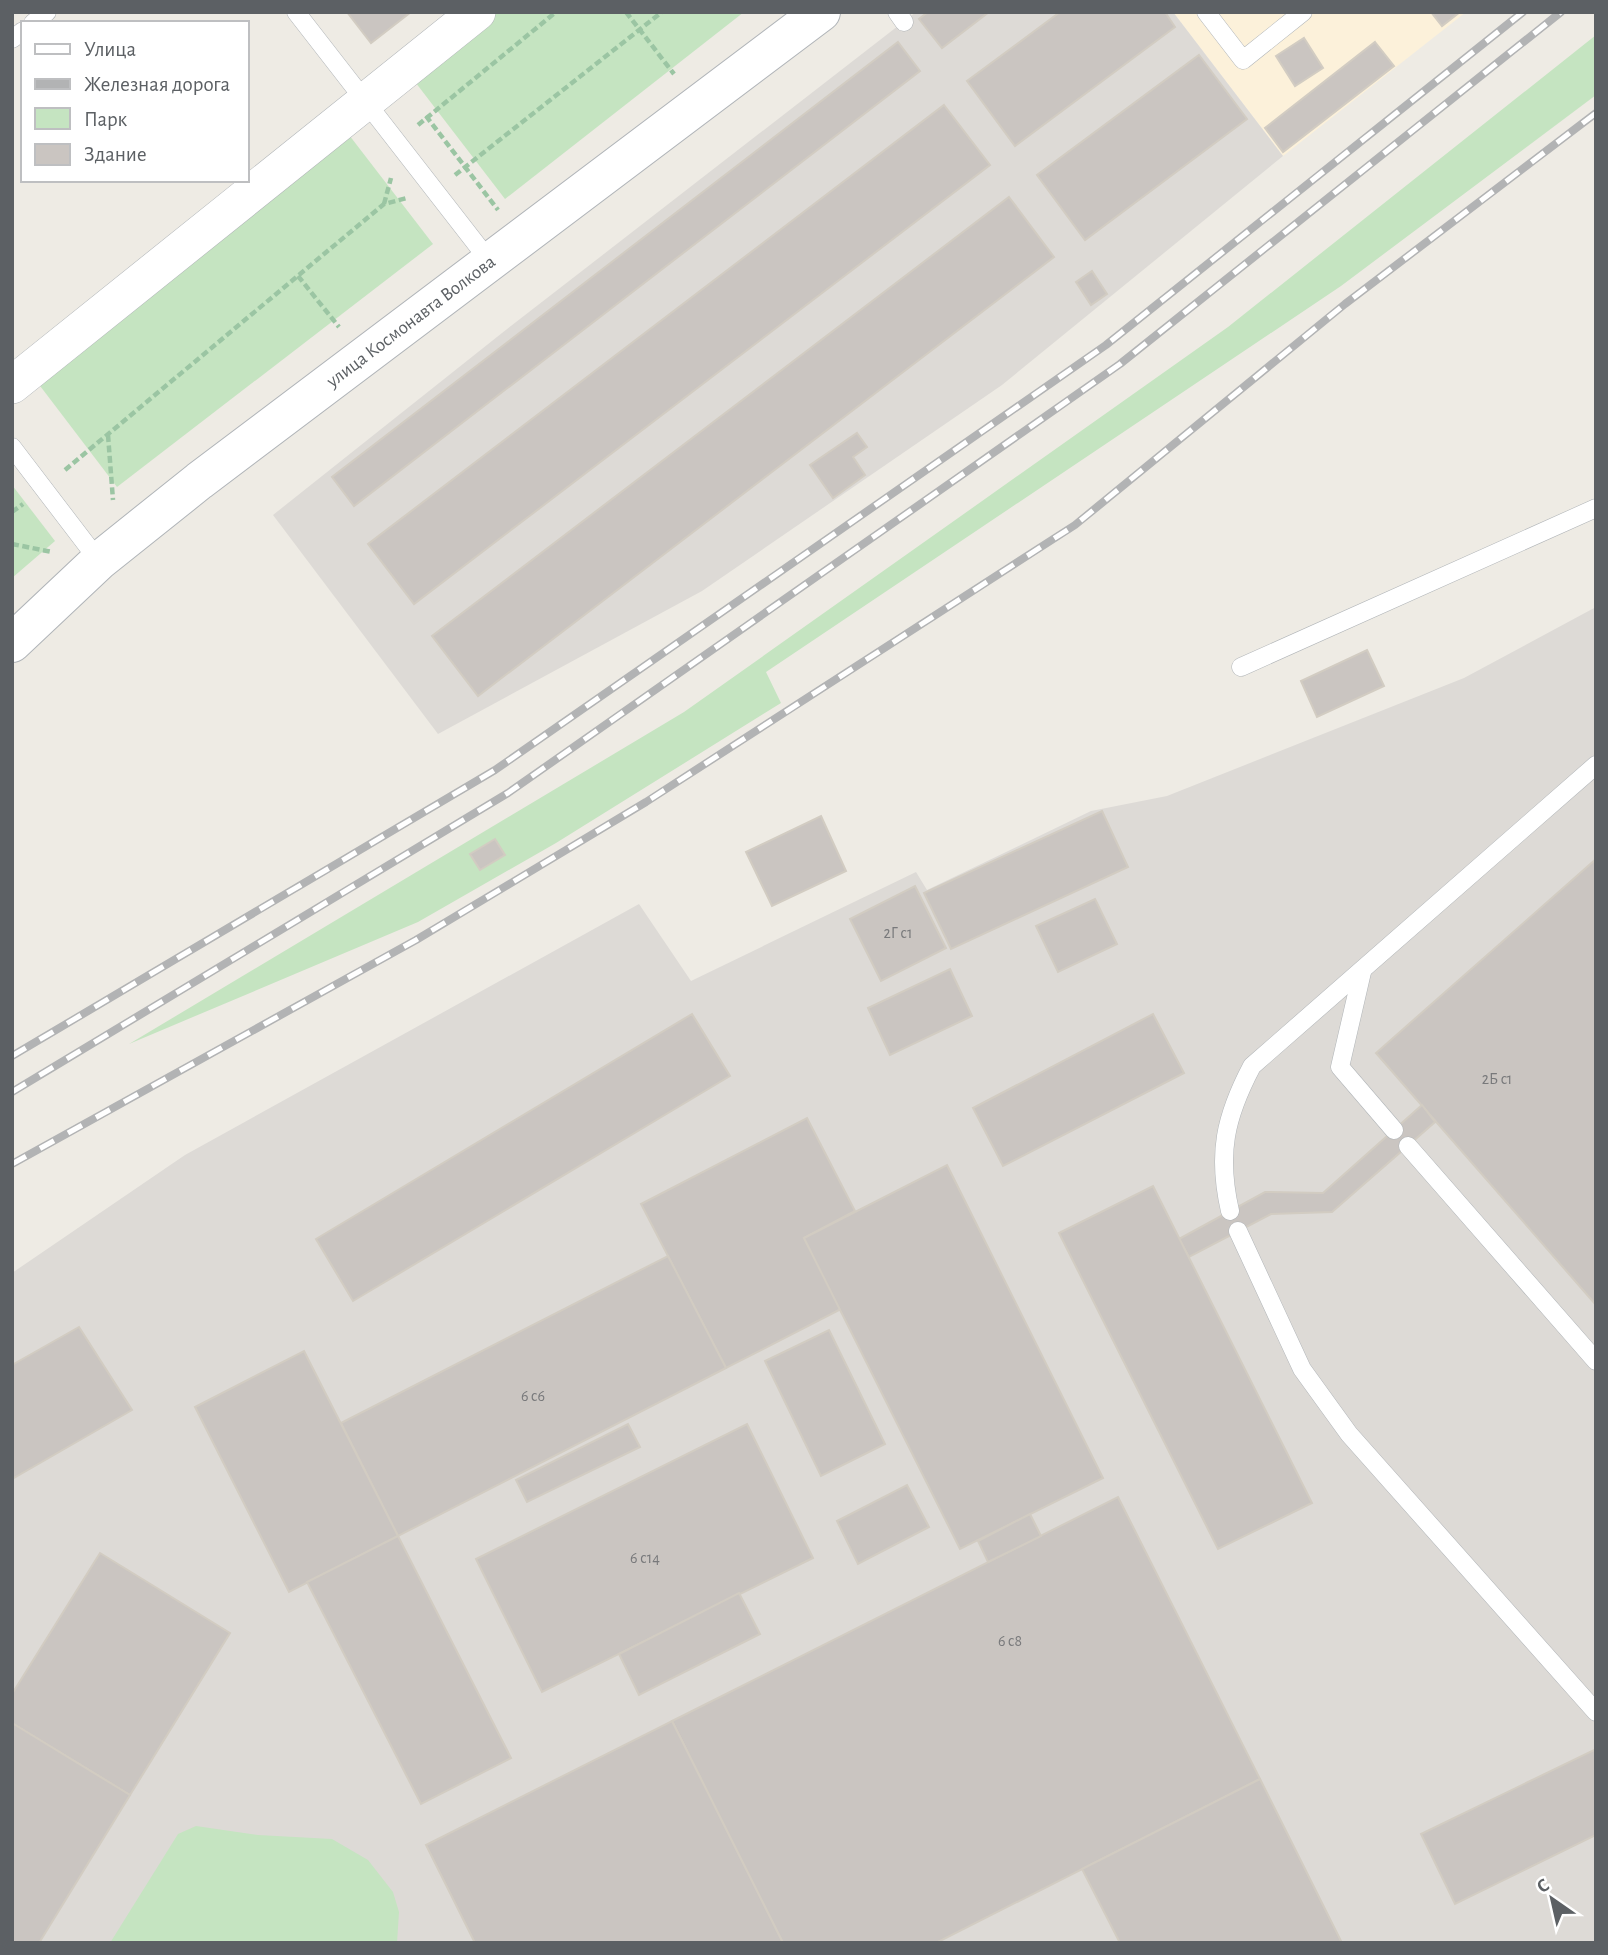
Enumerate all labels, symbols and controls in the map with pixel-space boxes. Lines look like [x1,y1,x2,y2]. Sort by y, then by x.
legend [21,21,248,182]
text: Улица [84,39,137,60]
text: Железная дорога [84,74,231,95]
text: Парк [84,109,128,130]
text: Здание [84,144,147,165]
street label: улица Космонавта Волкова [322,251,499,391]
house number: 2Г с1 [883,925,913,941]
house number: 2Б c1 [1482,1071,1512,1087]
house number: 6 с6 [521,1388,545,1404]
house number: 6 с14 [630,1550,660,1566]
house number: 6 с8 [998,1633,1022,1649]
north arrow [1517,1864,1587,1934]
text: С [1534,1875,1553,1897]

